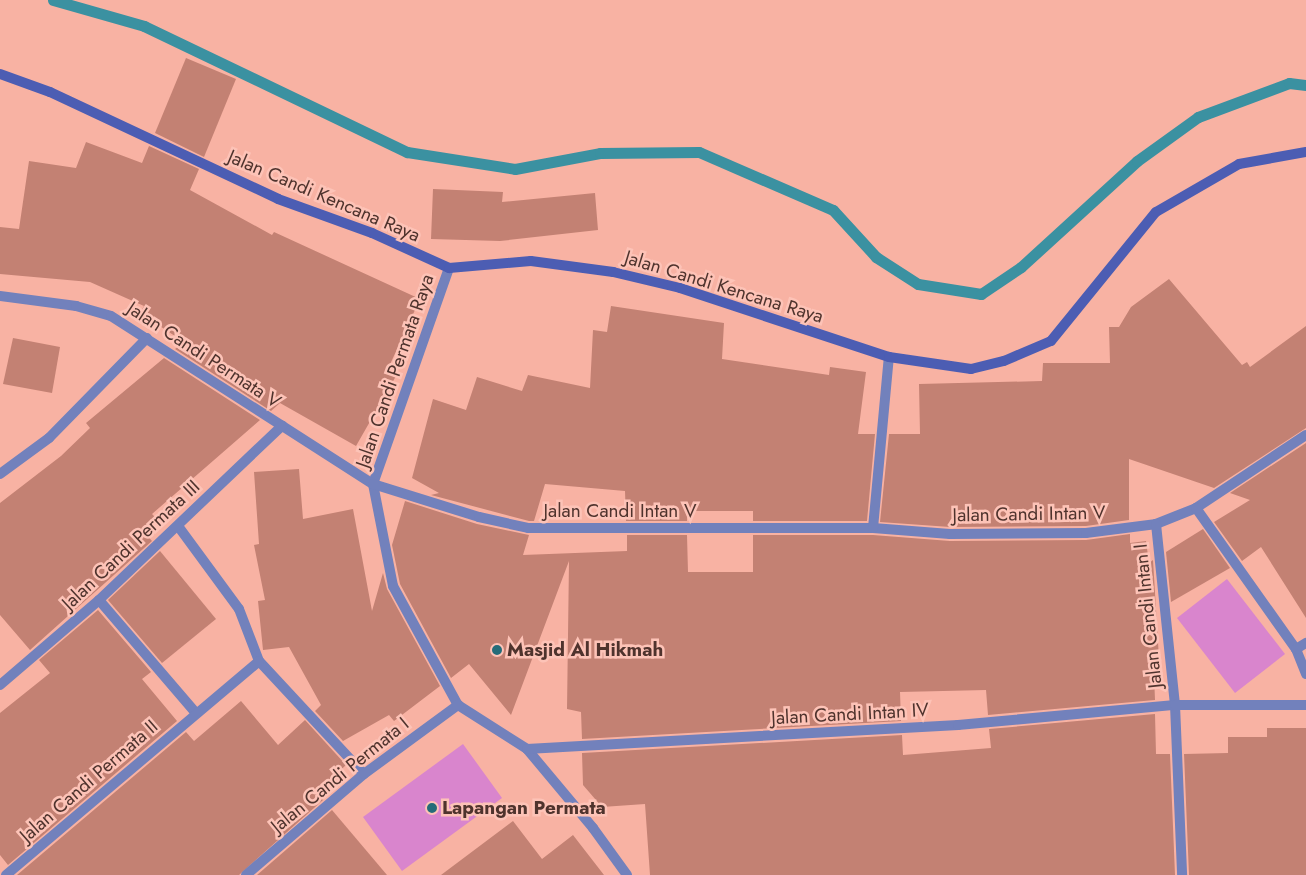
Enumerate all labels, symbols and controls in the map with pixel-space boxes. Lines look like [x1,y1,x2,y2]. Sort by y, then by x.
street label: Jalan Candi Kencana Raya [224,145,424,247]
street label: Jalan Candi Kencana Raya [622,246,826,328]
street label: Jalan Candi Permata Raya [351,271,439,471]
street label: Jalan Candi Permata V [123,297,285,413]
street label: Jalan Candi Permata III [57,475,205,615]
street label: Jalan Candi Intan V [543,500,697,522]
street label: Jalan Candi Intan V [952,501,1106,527]
street label: Jalan Candi Intan I [1129,543,1167,689]
place label: Masjid Al Hikmah [507,639,663,661]
marker: Masjid Al Hikmah [491,644,503,656]
street label: Jalan Candi Intan IV [771,698,929,730]
street label: Jalan Candi Permata I [267,712,413,838]
street label: Jalan Candi Permata II [15,715,163,847]
place label: Lapangan Permata [442,797,606,819]
marker: Lapangan Permata [426,802,438,814]

